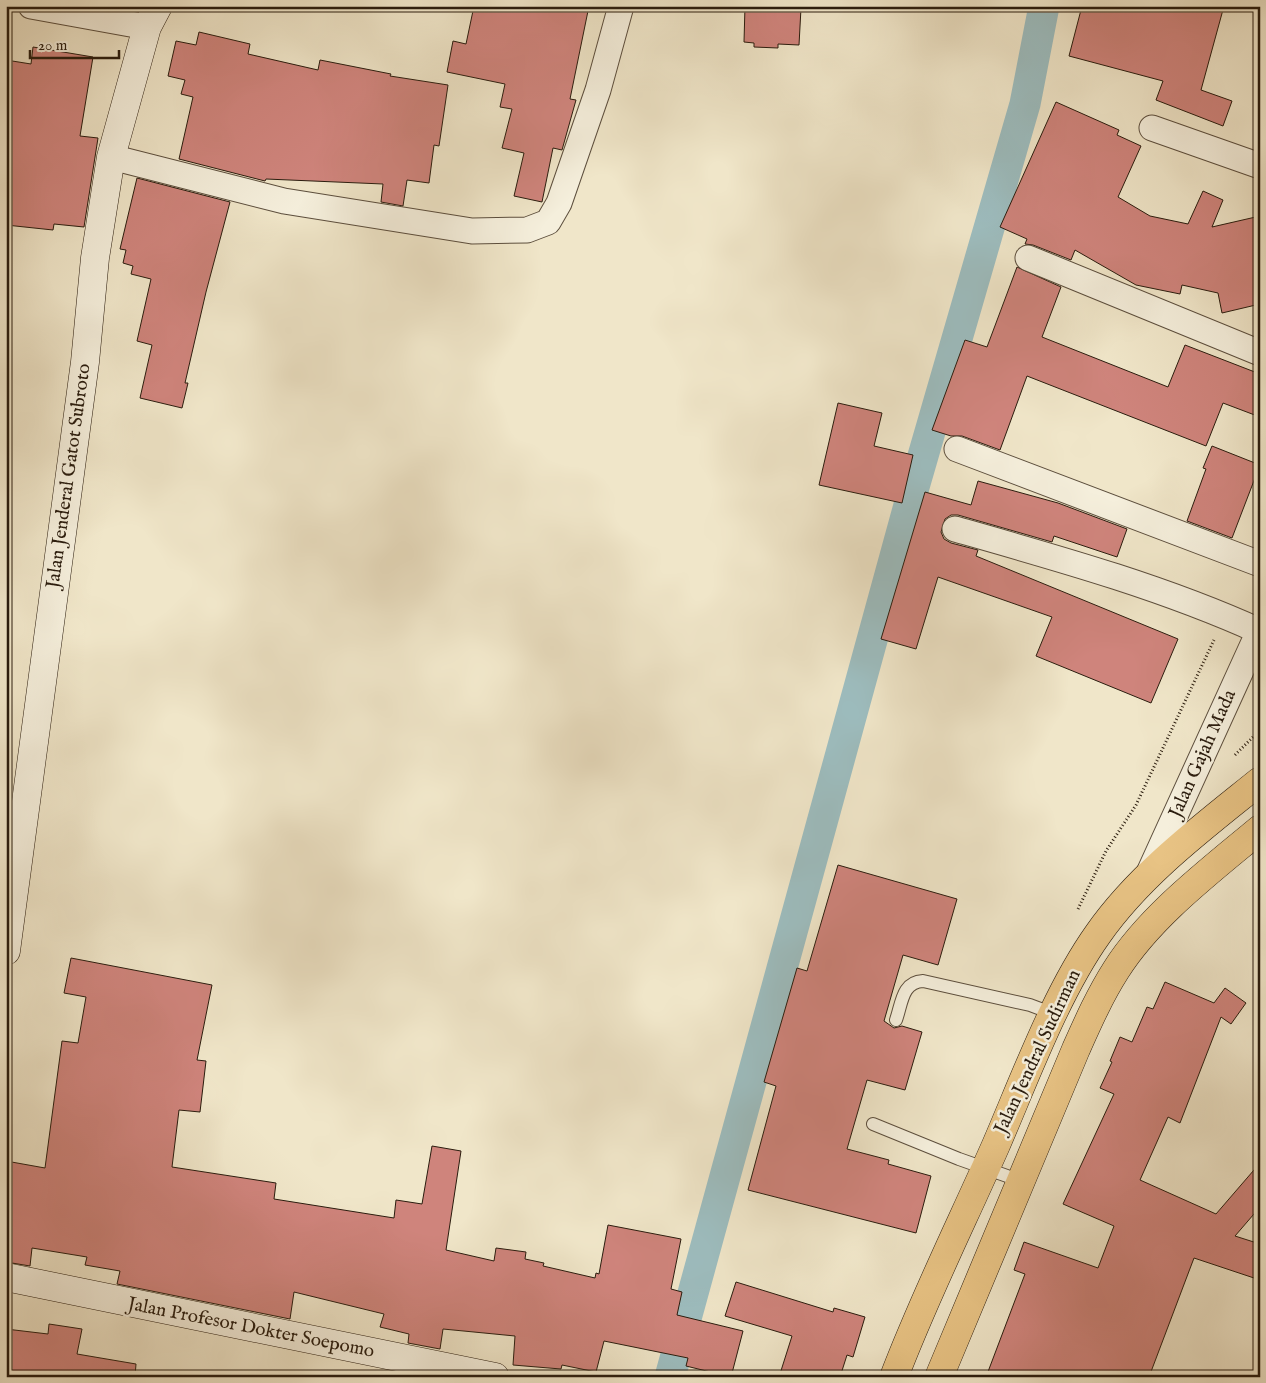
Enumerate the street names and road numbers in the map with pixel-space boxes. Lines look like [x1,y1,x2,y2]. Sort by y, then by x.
street label: Jalan Jenderal Gatot Subroto [41,362,97,592]
street label: Jalan Gajah Mada [1163,685,1242,824]
street label: Jalan Jendral Sudirman [989,966,1087,1140]
street label: Jalan Profesor Dokter Soepomo [124,1292,376,1364]

